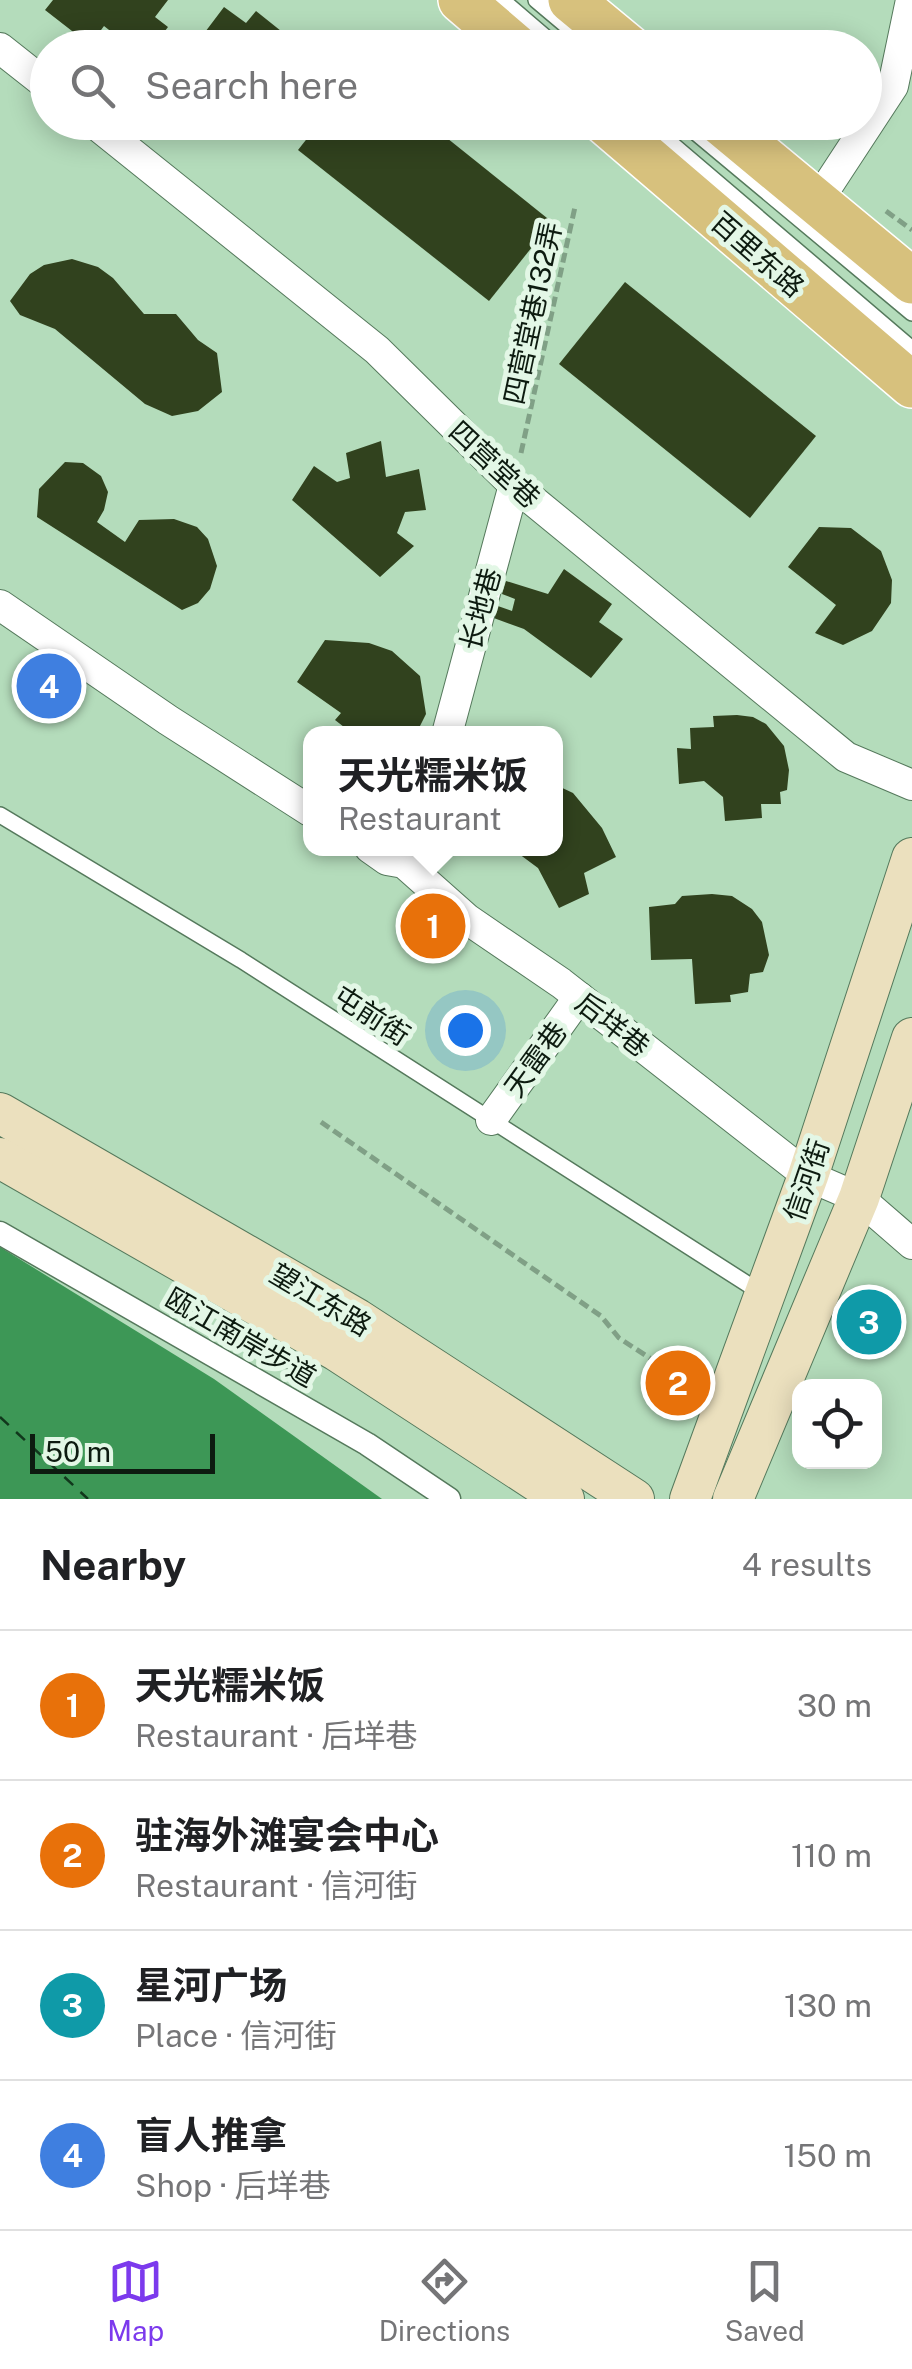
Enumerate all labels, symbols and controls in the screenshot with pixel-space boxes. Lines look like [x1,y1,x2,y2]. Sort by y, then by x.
search box [30,30,882,140]
icon: search [65,58,120,113]
text: Search here [145,63,358,108]
street label: 百里东路 [705,205,811,303]
street label: 四营堂巷132弄 [497,219,567,407]
street label: 四营堂巷 [443,414,547,514]
street label: 长地巷 [453,564,507,654]
pin: 4 [17,648,82,724]
popup [303,726,563,856]
text: 天光糯米饭 [338,753,528,798]
text: Restaurant [338,800,502,837]
pin: 1 [400,888,466,964]
street label: 屯前街 [328,978,416,1052]
street label: 后垟巷 [570,985,656,1063]
your location [440,1005,491,1056]
street label: 天雷巷 [497,1015,573,1103]
street label: 信河街 [777,1135,835,1225]
street label: 望江东路 [264,1256,378,1342]
street label: 瓯江南岸步道 [160,1281,322,1393]
pin: 3 [836,1284,902,1360]
pin: 2 [646,1346,710,1420]
map controls [792,1379,882,1469]
button: locate [792,1379,882,1469]
scale bar [30,1429,215,1474]
text: 50 m [45,1435,111,1468]
text: Nearby [40,1540,186,1589]
text: 4 results [742,1546,872,1583]
text: 天光糯米饭 [135,1663,325,1708]
text: 1 [66,1687,79,1724]
text: 30 m [797,1687,872,1724]
text: Restaurant · 后垟巷 [135,1717,417,1754]
text: 驻海外滩宴会中心 [135,1813,439,1858]
text: 2 [62,1837,83,1874]
text: 110 m [791,1837,872,1874]
text: Restaurant · 信河街 [135,1867,417,1904]
text: 星河广场 [135,1963,287,2008]
text: 3 [62,1987,83,2024]
text: 130 m [784,1987,872,2024]
text: Place · 信河街 [135,2017,337,2054]
text: 盲人推拿 [135,2113,287,2158]
text: 4 [62,2137,83,2174]
text: 150 m [783,2137,872,2174]
text: Shop · 后垟巷 [135,2167,331,2204]
tab: Map [107,2254,164,2347]
tab: Directions [379,2254,510,2347]
tab: Saved [725,2254,805,2347]

